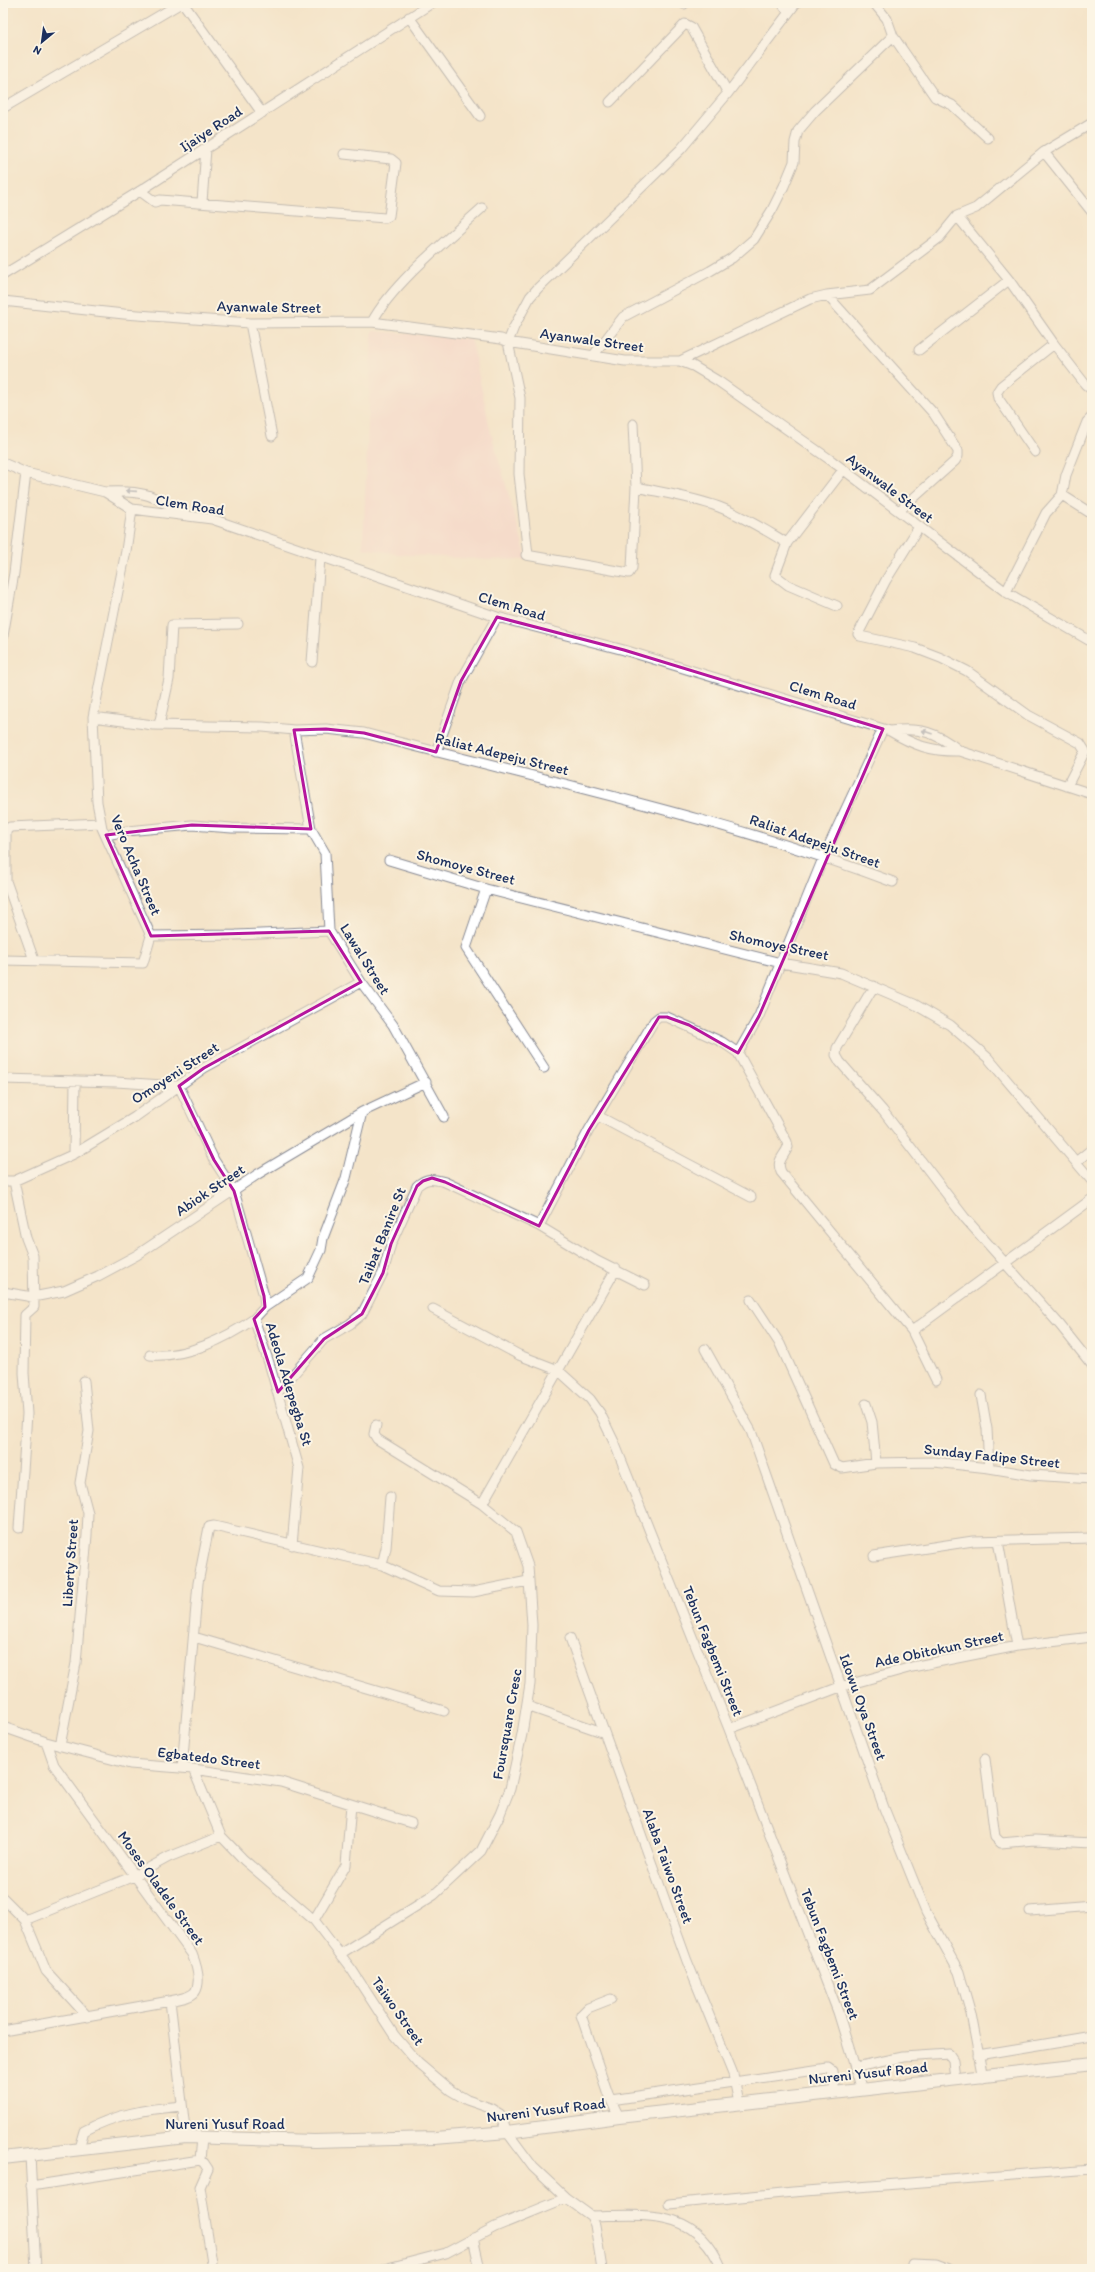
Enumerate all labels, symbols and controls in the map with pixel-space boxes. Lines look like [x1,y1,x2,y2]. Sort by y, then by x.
north arrow [22,22,62,62]
text: N [31,43,44,58]
street label: Ijaiye Road [176,102,246,156]
street label: Ayanwale Street [217,297,322,317]
street label: Ayanwale Street [539,324,645,356]
street label: Ayanwale Street [843,449,937,527]
one-way arrow [125,488,137,495]
street label: Clem Road [154,491,226,519]
street label: Clem Road [476,587,548,625]
street label: Clem Road [787,676,859,714]
street label: Raliat Adepeju Street [433,729,571,779]
one-way arrow [921,729,933,735]
street label: Raliat Adepeju Street [747,810,883,872]
street label: Vero Acha Street [107,812,165,918]
street label: Shomoye Street [415,845,518,889]
street label: Lawal Street [336,920,394,998]
street label: Shomoye Street [728,926,831,964]
street label: Omoyeni Street [128,1038,222,1108]
street label: Abiok Street [172,1160,248,1220]
street label: Taibat Banire St [354,1184,410,1287]
street label: Adeola Adepegba St [262,1320,317,1448]
street label: Sunday Fadipe Street [923,1440,1061,1472]
street label: Liberty Street [58,1518,82,1608]
street label: Tebun Fagbemi Street [679,1583,748,1719]
street label: Ade Obitokun Street [873,1626,1006,1671]
street label: Idowu Oya Street [835,1651,891,1763]
street label: Foursquare Cresc [488,1667,526,1781]
street label: Egbatedo Street [157,1743,262,1773]
street label: Alaba Taiwo Street [639,1806,697,1926]
street label: Moses Oladele Street [114,1828,209,1949]
street label: Tebun Fagbemi Street [797,1886,863,2022]
street label: Taiwo Street [368,1973,428,2049]
street label: Nureni Yusuf Road [808,2058,928,2088]
street label: Nureni Yusuf Road [485,2094,607,2126]
street label: Nureni Yusuf Road [165,2115,285,2133]

